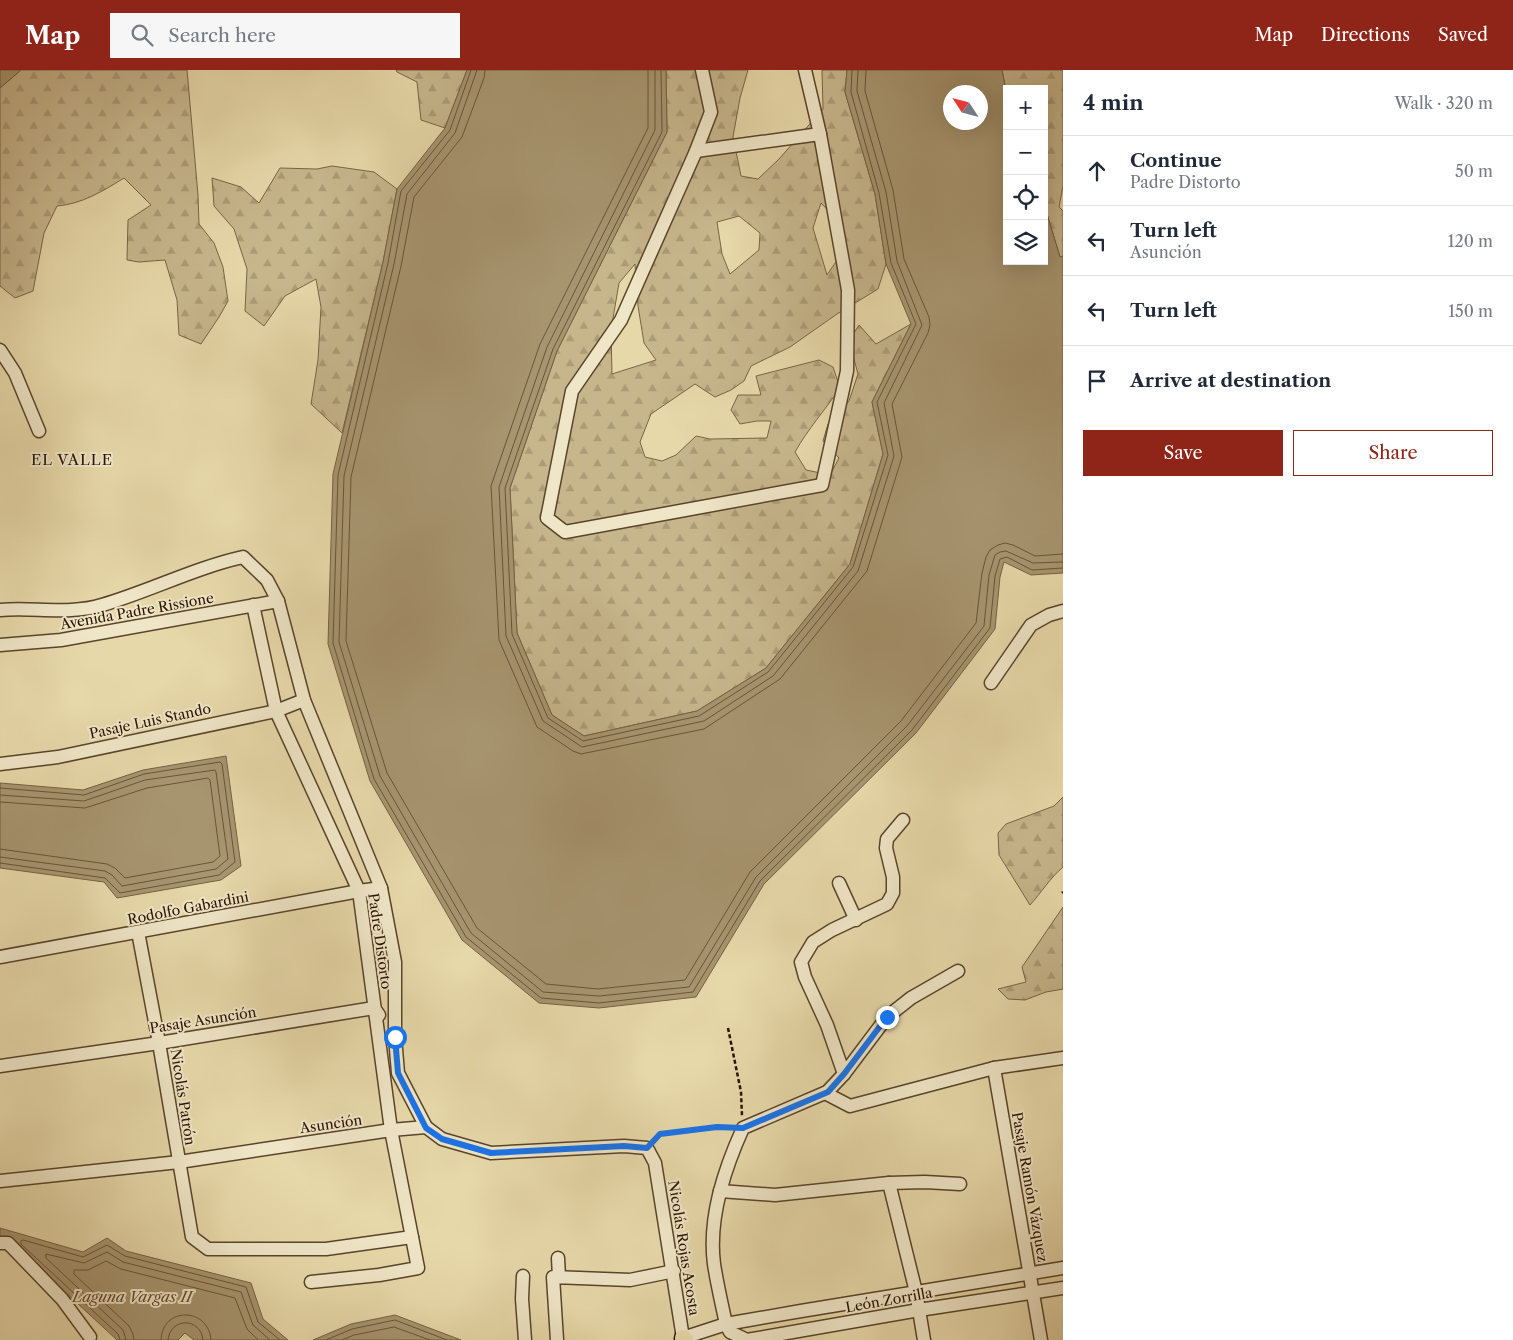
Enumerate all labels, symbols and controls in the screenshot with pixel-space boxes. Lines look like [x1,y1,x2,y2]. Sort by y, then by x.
search box [110,13,460,58]
text: Map [25,21,80,50]
icon: search [128,21,156,49]
text: Search here [168,24,276,47]
text: Map [1254,24,1293,46]
text: Directions [1321,24,1410,46]
text: Saved [1438,24,1488,46]
north arrow [943,85,988,130]
map controls [1003,85,1048,265]
button: + [1003,85,1048,130]
text: 4 min [1083,90,1144,115]
text: Walk · 320 m [1394,93,1493,113]
button: − [1003,130,1048,175]
text: Continue [1130,149,1222,172]
icon: ahead [1083,157,1111,185]
text: 50 m [1455,161,1493,181]
text: Padre Distorto [1130,172,1241,192]
button: locate [1003,175,1048,220]
text: Turn left [1130,219,1217,242]
button: layers [1003,220,1048,265]
icon: left [1083,227,1111,255]
text: 120 m [1448,231,1493,251]
text: Asunción [1130,242,1202,262]
icon: left [1083,297,1111,325]
text: Turn left [1130,299,1217,322]
text: 150 m [1448,301,1493,321]
icon: arrive [1083,367,1111,395]
text: Arrive at destination [1130,369,1331,392]
button: Save [1083,430,1283,476]
button: Share [1293,430,1493,476]
district label: EL VALLE [31,450,113,469]
street label: Avenida Padre Rissione [58,589,215,634]
street label: Pasaje Luis Stando [88,699,212,743]
street label: Rodolfo Gabardini [126,887,250,929]
street label: Padre Distorto [364,892,396,990]
street label: Pasaje Asunción [148,1003,258,1037]
route end [876,1006,899,1029]
route start [384,1026,407,1049]
street label: Nicolás Patrón [166,1047,200,1147]
street label: Pasaje Ramón Vázquez [1008,1110,1052,1264]
street label: Asunción [298,1111,364,1137]
street label: Nicolás Rojas Acosta [664,1179,704,1318]
street label: León Zorrilla [844,1283,934,1316]
water label: Laguna Vargas II [71,1287,195,1306]

